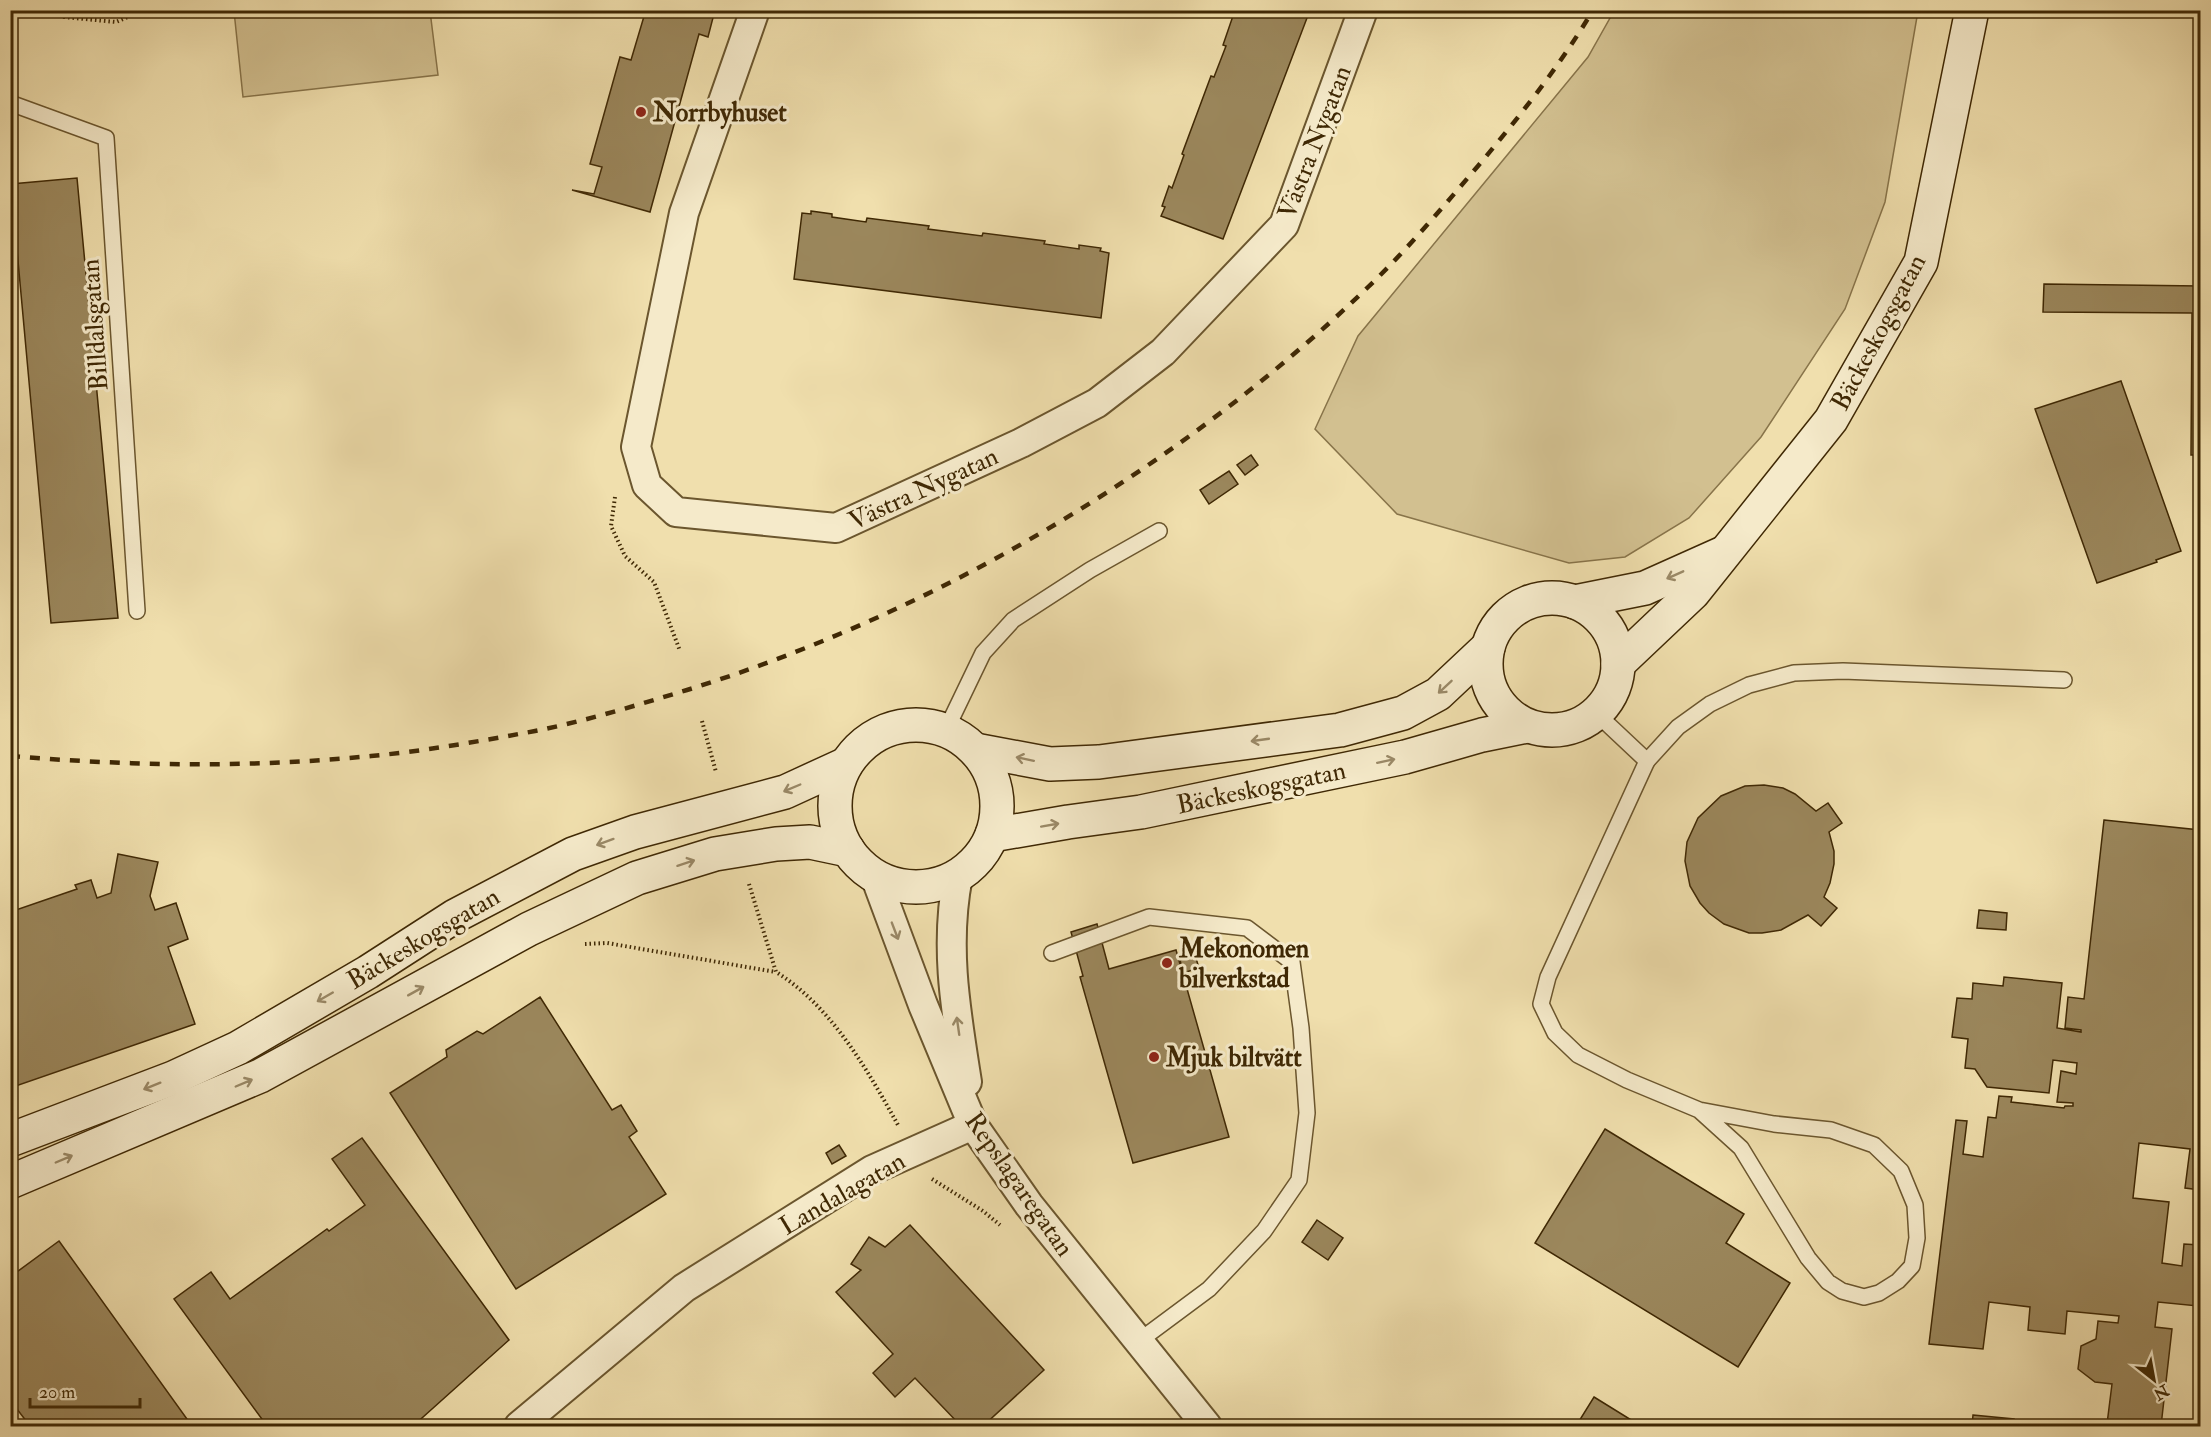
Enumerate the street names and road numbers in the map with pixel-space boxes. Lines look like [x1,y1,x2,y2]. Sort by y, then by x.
street label: Västra Nygatan [1271,61,1359,223]
street label: Bäckeskogsgatan [1824,249,1933,416]
street label: Billdalsgatan [74,258,116,392]
street label: Västra Nygatan [843,440,1003,538]
street label: Bäckeskogsgatan [1174,754,1349,822]
street label: Bäckeskogsgatan [341,881,506,997]
street label: Repslagaregatan [957,1106,1081,1263]
street label: Landalagatan [774,1145,911,1243]

